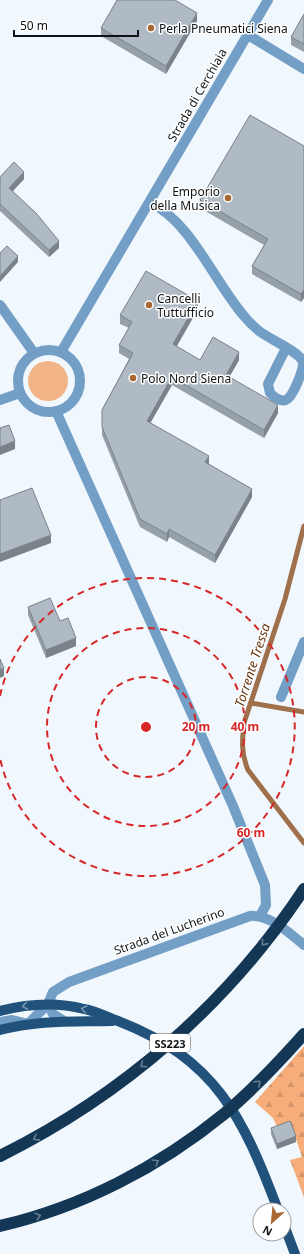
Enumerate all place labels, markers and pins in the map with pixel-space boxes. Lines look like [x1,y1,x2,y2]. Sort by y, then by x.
place label: Perla Pneumatici Siena [159,20,288,37]
marker: Perla Pneumatici Siena [146,23,156,33]
place label: Emporio della Musica [150,183,220,214]
marker: Emporio della Musica [223,193,233,203]
place label: Cancelli Tuttufficio [157,290,214,321]
marker: Cancelli Tuttufficio [144,300,154,310]
place label: Polo Nord Siena [141,370,231,387]
marker: Polo Nord Siena [128,373,138,383]
centre of rings [139,720,153,734]

